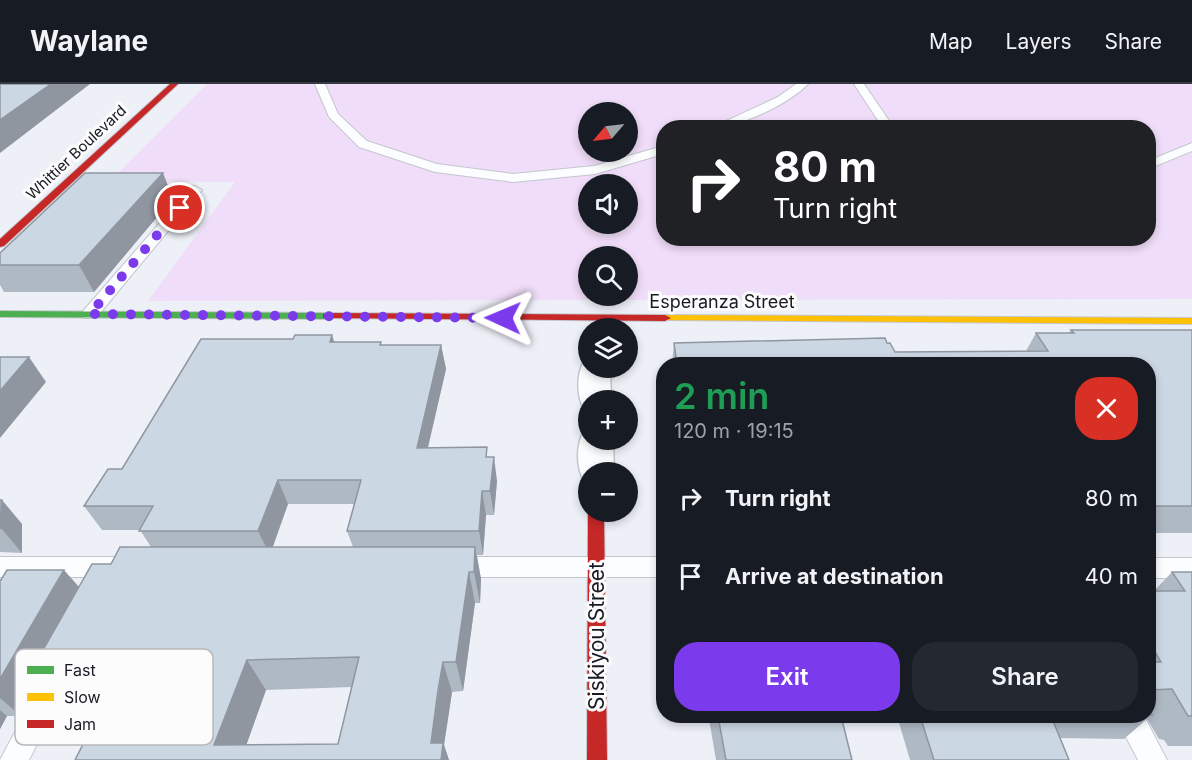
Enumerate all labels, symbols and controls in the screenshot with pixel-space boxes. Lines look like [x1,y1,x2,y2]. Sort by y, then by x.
text: Waylane [30,24,148,58]
text: Map [929,29,973,54]
text: Layers [1006,29,1072,54]
text: Share [1105,29,1162,54]
street label: Whittier Boulevard [22,101,130,203]
north arrow [578,102,638,162]
map controls [578,102,638,522]
text: 80 m [773,141,877,192]
icon: right [674,144,752,222]
button: sound [578,174,638,234]
pin [154,182,205,233]
icon: arrive [163,191,196,224]
text: Turn right [773,192,897,225]
button: search [578,246,638,306]
position arrow [471,286,535,350]
street label: Esperanza Street [649,291,795,312]
button: layers [578,318,638,378]
text: 2 min [674,374,769,418]
button: close [1075,377,1138,440]
button: + [578,390,638,450]
text: 120 m · 19:15 [674,419,794,443]
button: − [578,462,638,522]
icon: right [674,482,707,515]
text: Turn right [725,485,831,511]
text: 80 m [1085,485,1138,511]
icon: arrive [674,560,707,593]
street label: Siskiyou Street [584,562,609,710]
text: Arrive at destination [725,563,944,589]
text: 40 m [1084,563,1138,589]
button: Exit [674,642,900,711]
button: Share [912,642,1138,711]
legend [15,649,213,745]
text: Fast [64,660,96,680]
text: Slow [64,687,101,707]
text: Jam [64,714,96,734]

